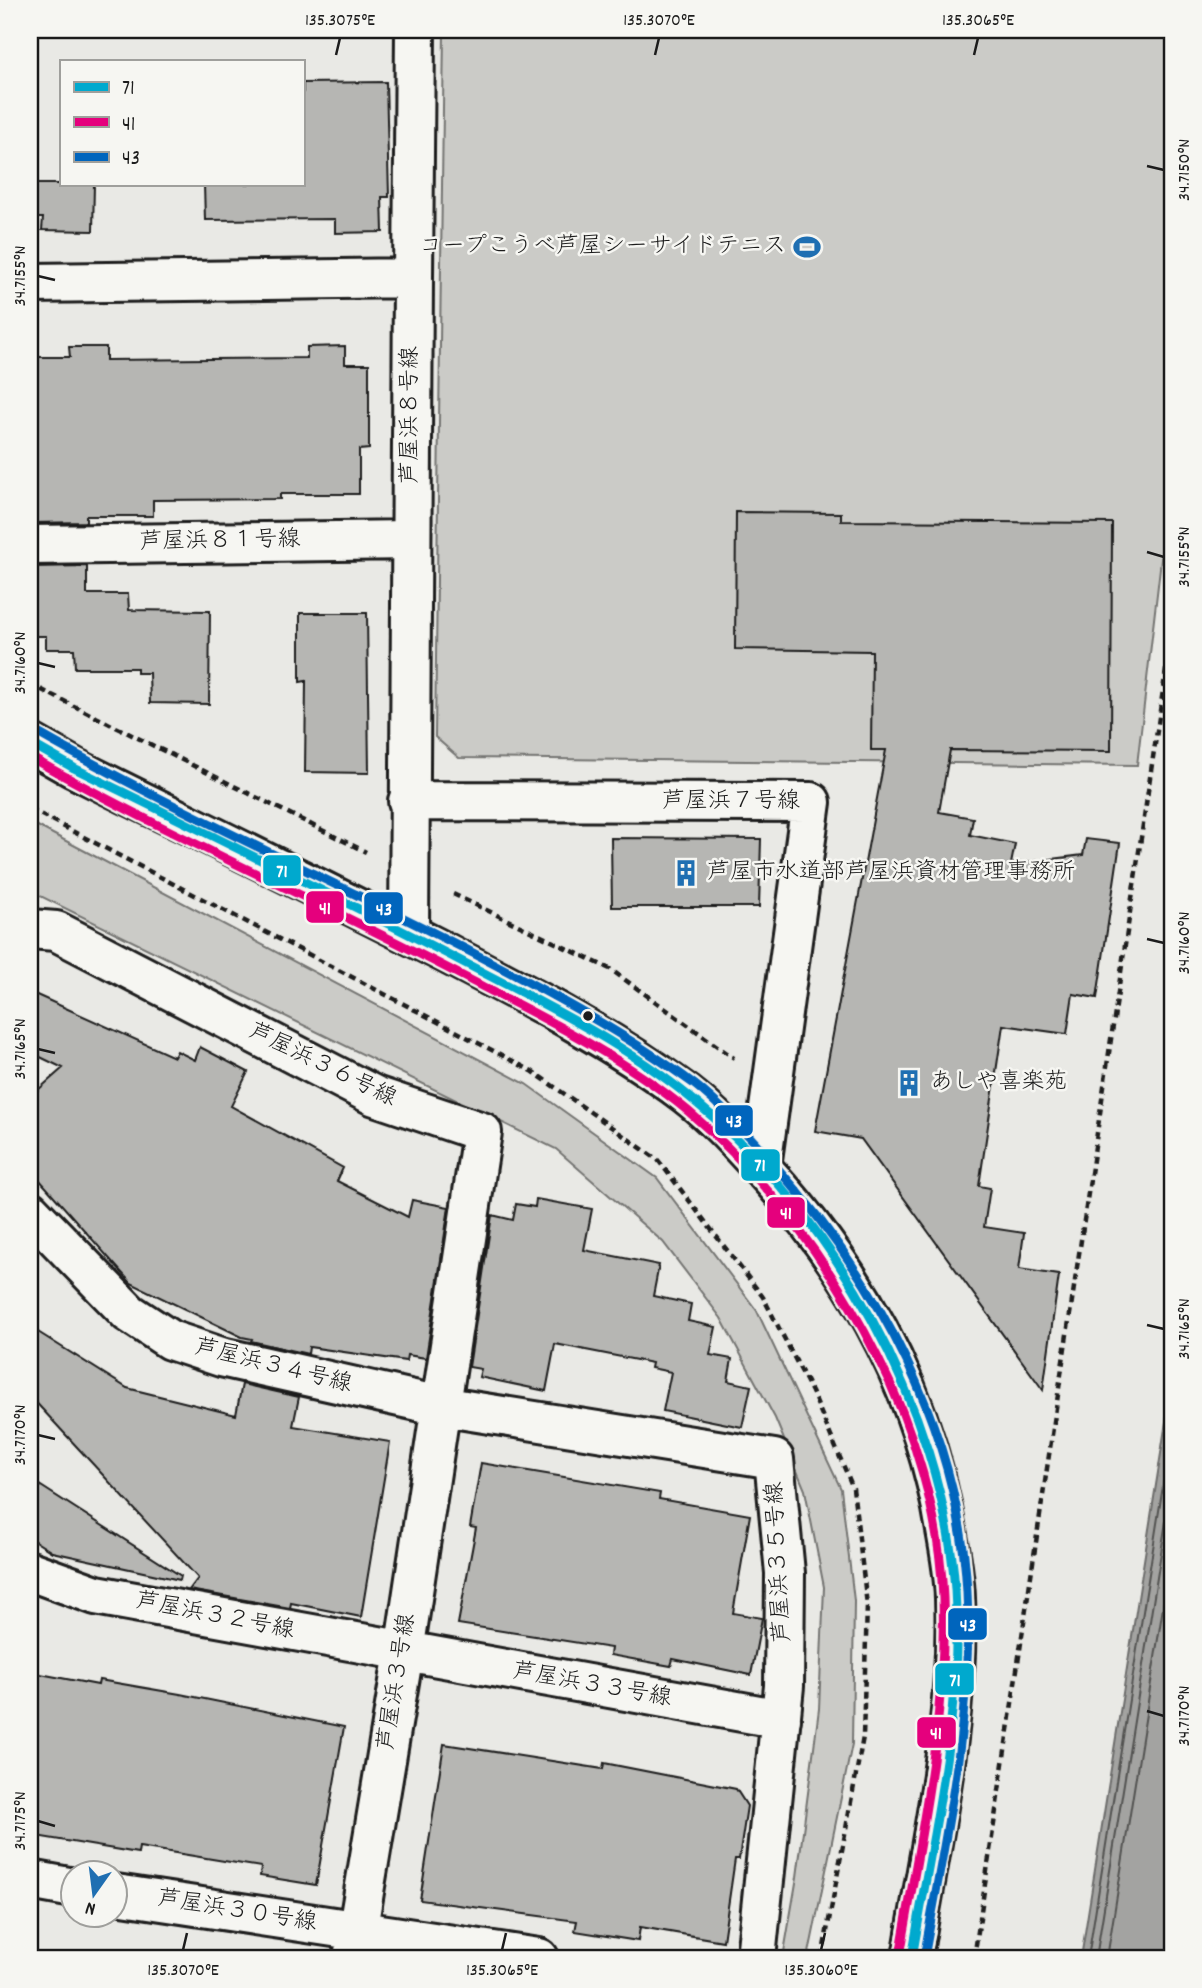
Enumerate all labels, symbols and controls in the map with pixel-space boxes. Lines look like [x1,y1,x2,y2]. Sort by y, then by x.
text: 135.3075°E [305,9,375,34]
text: 135.3070°E [623,9,695,34]
text: 135.3065°E [942,9,1014,34]
legend [60,60,304,186]
text: 71 [122,75,135,105]
text: 41 [122,111,135,141]
text: 34.7150°N [1173,139,1198,201]
text: 43 [122,145,140,175]
place label: コープこうべ芦屋シーサイドテニス [419,231,786,264]
sports icon: コープこうべ芦屋シーサイドテニス [792,232,822,262]
text: 34.7155°N [9,246,34,306]
street label: 芦屋浜８号線 [395,346,428,484]
street label: 芦屋浜８１号線 [139,524,301,560]
text: 34.7155°N [1173,527,1198,587]
text: 34.7160°N [9,632,34,694]
street label: 芦屋浜７号線 [662,786,800,819]
line badge: 71 [262,854,302,887]
place label: 芦屋市水道部芦屋浜資材管理事務所 [707,857,1075,890]
building icon: 芦屋市水道部芦屋浜資材管理事務所 [671,858,701,888]
text: 71 [276,860,288,887]
line badge: 41 [305,890,345,924]
line badge: 43 [363,891,404,925]
text: 41 [319,897,331,924]
text: 43 [376,898,392,925]
text: 34.7160°N [1173,912,1198,974]
unlabelled marker [581,1009,595,1023]
street label: 芦屋浜３６号線 [242,1016,402,1116]
text: 34.7165°N [9,1018,34,1080]
place label: あしや喜楽苑 [930,1067,1068,1100]
building icon: あしや喜楽苑 [894,1068,924,1098]
line badge: 43 [714,1104,754,1137]
text: 43 [726,1110,742,1137]
line badge: 71 [740,1148,781,1182]
text: 71 [754,1154,766,1181]
line badge: 41 [766,1196,806,1229]
text: 41 [780,1202,792,1229]
text: 34.7165°N [1173,1298,1198,1360]
street label: 芦屋浜３４号線 [191,1332,355,1402]
text: 34.7170°N [9,1405,34,1465]
street label: 芦屋浜３５号線 [759,1481,801,1643]
street label: 芦屋浜３２号線 [133,1585,297,1649]
line badge: 43 [947,1607,988,1641]
street label: 芦屋浜３号線 [371,1611,425,1753]
text: 43 [960,1614,976,1641]
street label: 芦屋浜３３号線 [510,1656,674,1716]
line badge: 71 [934,1662,975,1696]
text: 71 [949,1669,961,1696]
text: 34.7170°N [1173,1686,1198,1746]
line badge: 41 [916,1716,957,1749]
text: 41 [930,1722,942,1749]
text: 34.7175°N [9,1791,34,1851]
north arrow [60,1858,130,1928]
street label: 芦屋浜３０号線 [155,1883,319,1941]
text: N [83,1893,99,1921]
text: 135.3070°E [147,1959,219,1984]
text: 135.3065°E [466,1959,538,1984]
text: 135.3060°E [784,1959,858,1984]

